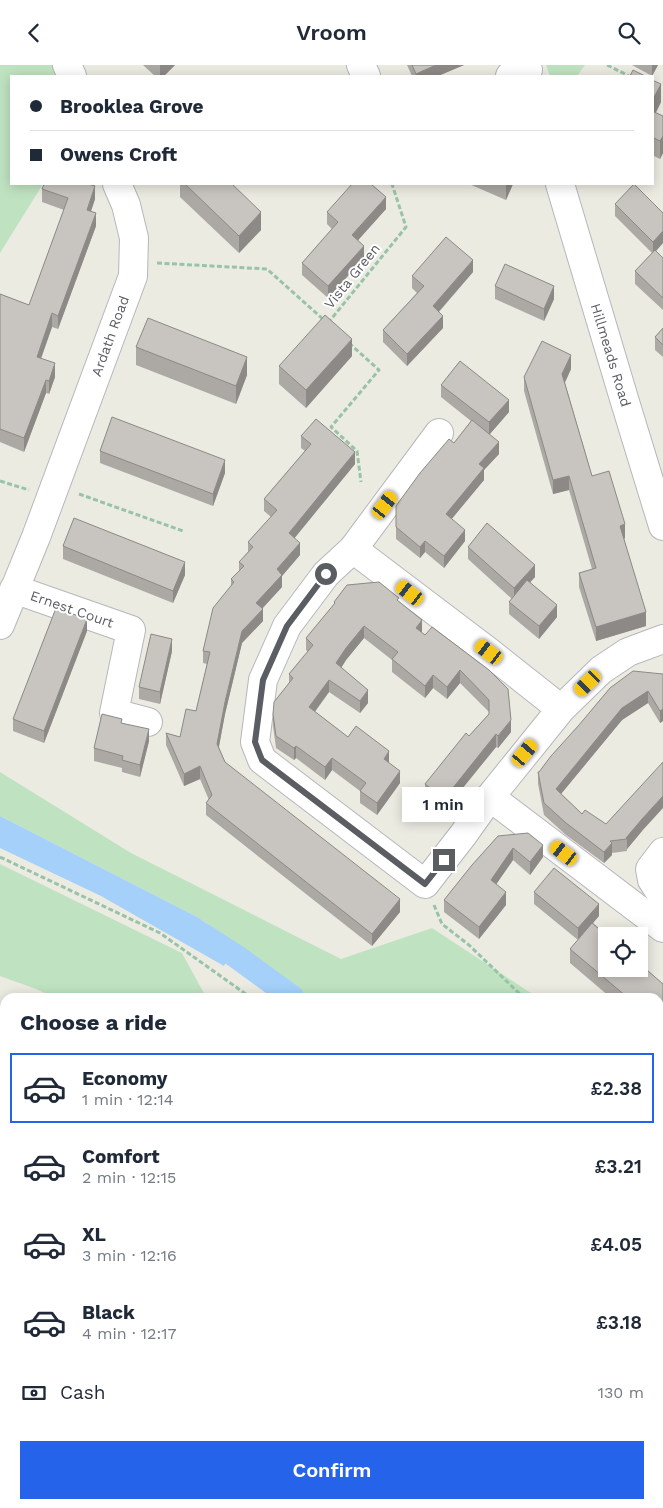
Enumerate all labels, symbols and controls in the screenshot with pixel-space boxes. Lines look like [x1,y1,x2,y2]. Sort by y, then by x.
icon: back [20,19,48,47]
icon: search [615,19,643,47]
text: Vroom [296,20,367,45]
text: Brooklea Grove [60,95,204,118]
text: Owens Croft [60,143,177,166]
street label: Vista Green [321,240,383,312]
street label: Ardath Road [88,293,132,379]
street label: Hillmeads Road [588,301,634,409]
car [369,489,400,521]
route start [315,563,337,585]
car [393,578,426,608]
street label: Ernest Court [28,587,116,631]
car [472,637,505,667]
car [572,667,603,699]
car [509,737,540,769]
callout: 1 min [403,787,485,823]
text: 1 min [422,795,464,814]
car [547,838,580,868]
route end [433,849,455,871]
map controls [598,927,648,977]
button: locate [598,927,648,977]
text: Choose a ride [20,1010,167,1035]
icon: car [22,1066,67,1111]
text: Economy [82,1067,167,1090]
text: £2.38 [591,1077,642,1100]
text: 1 min · 12:14 [82,1090,174,1109]
icon: car [22,1144,67,1189]
text: Comfort [82,1145,160,1168]
text: £3.21 [595,1155,642,1178]
text: 2 min · 12:15 [82,1168,176,1187]
icon: car [22,1222,67,1267]
text: XL [82,1223,106,1246]
text: £4.05 [590,1233,642,1256]
text: 3 min · 12:16 [82,1246,177,1265]
icon: car [22,1300,67,1345]
text: Black [82,1301,135,1324]
text: £3.18 [596,1311,642,1334]
text: 4 min · 12:17 [82,1324,176,1343]
icon: cash [20,1379,48,1407]
text: Cash [60,1381,106,1404]
text: 130 m [598,1383,644,1402]
button: Confirm [20,1441,644,1499]

